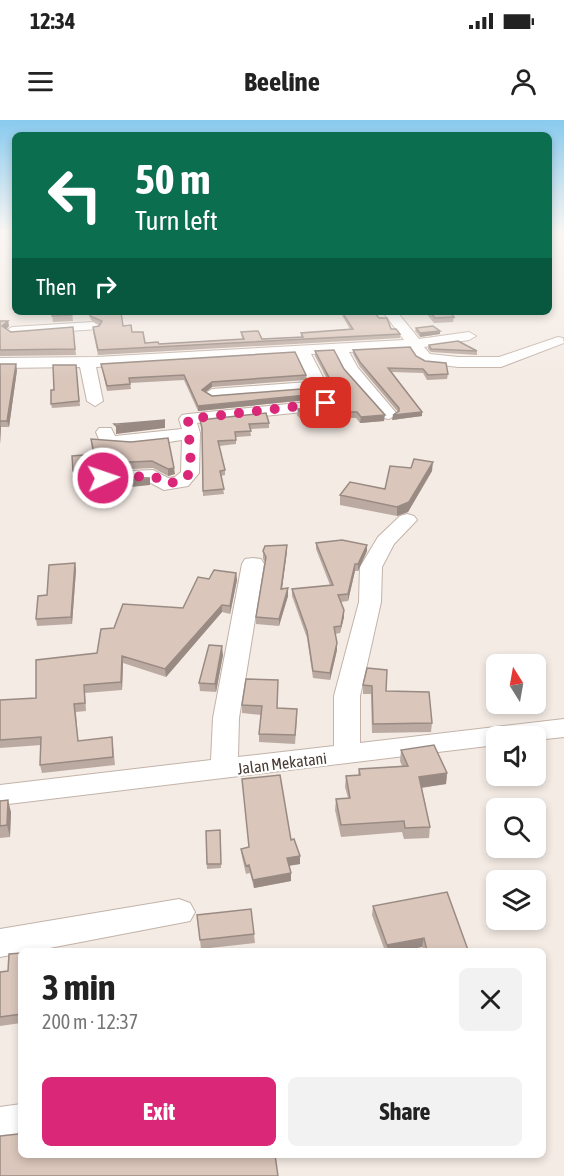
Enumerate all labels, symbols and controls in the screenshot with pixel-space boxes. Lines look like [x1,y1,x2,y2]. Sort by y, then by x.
text: 12:34 [30,8,75,34]
icon: menu [24,65,57,98]
icon: person [507,65,540,98]
text: Beeline [244,66,320,97]
text: 50 m [135,155,210,203]
icon: left [36,156,114,234]
text: Turn left [135,205,218,236]
icon: right [89,270,122,303]
text: Then [36,274,77,300]
pin [300,377,351,428]
icon: arrive [309,386,342,419]
position arrow [71,446,135,510]
north arrow [486,654,546,714]
map controls [486,654,546,930]
button: sound [486,726,546,786]
street label: Jalan Mekatani [236,749,328,777]
button: search [486,798,546,858]
button: layers [486,870,546,930]
text: 3 min [42,966,116,1008]
button: close [459,968,522,1031]
text: 200 m · 12:37 [42,1010,138,1033]
button: Exit [42,1077,276,1146]
button: Share [288,1077,522,1146]

